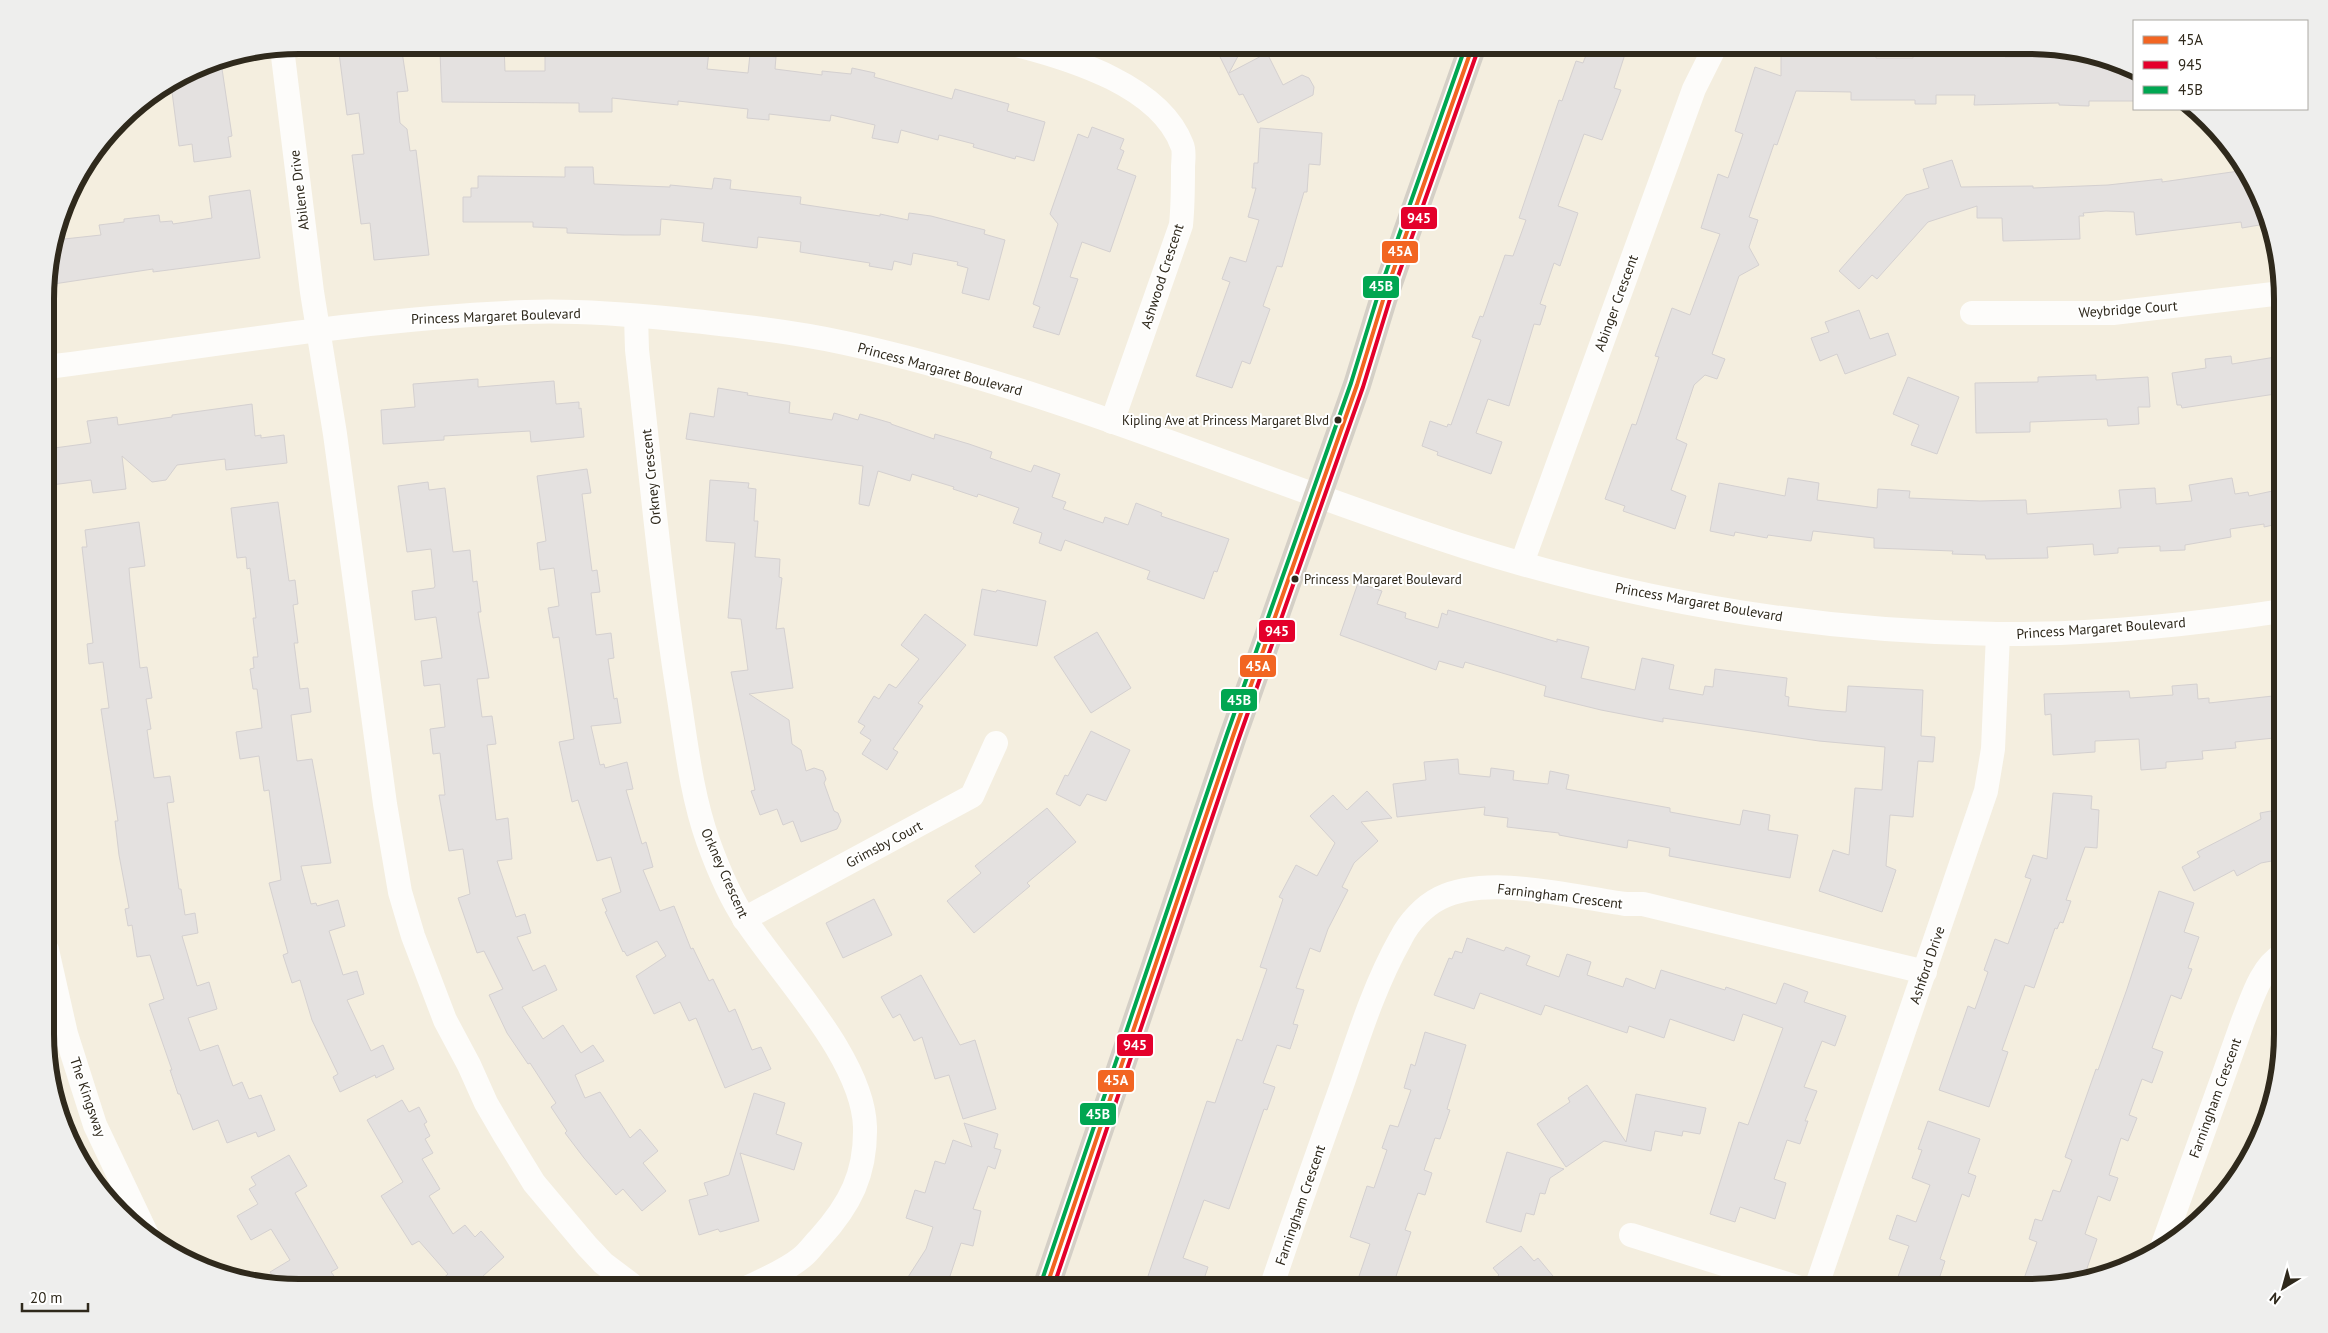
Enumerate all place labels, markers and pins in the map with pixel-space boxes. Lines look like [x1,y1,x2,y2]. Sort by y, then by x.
place label: Kipling Ave at Princess Margaret Blvd [1122,412,1329,429]
marker: Kipling Ave at Princess Margaret Blvd [1333,415,1343,425]
place label: Princess Margaret Boulevard [1304,571,1462,588]
marker: Princess Margaret Boulevard [1290,574,1300,584]

